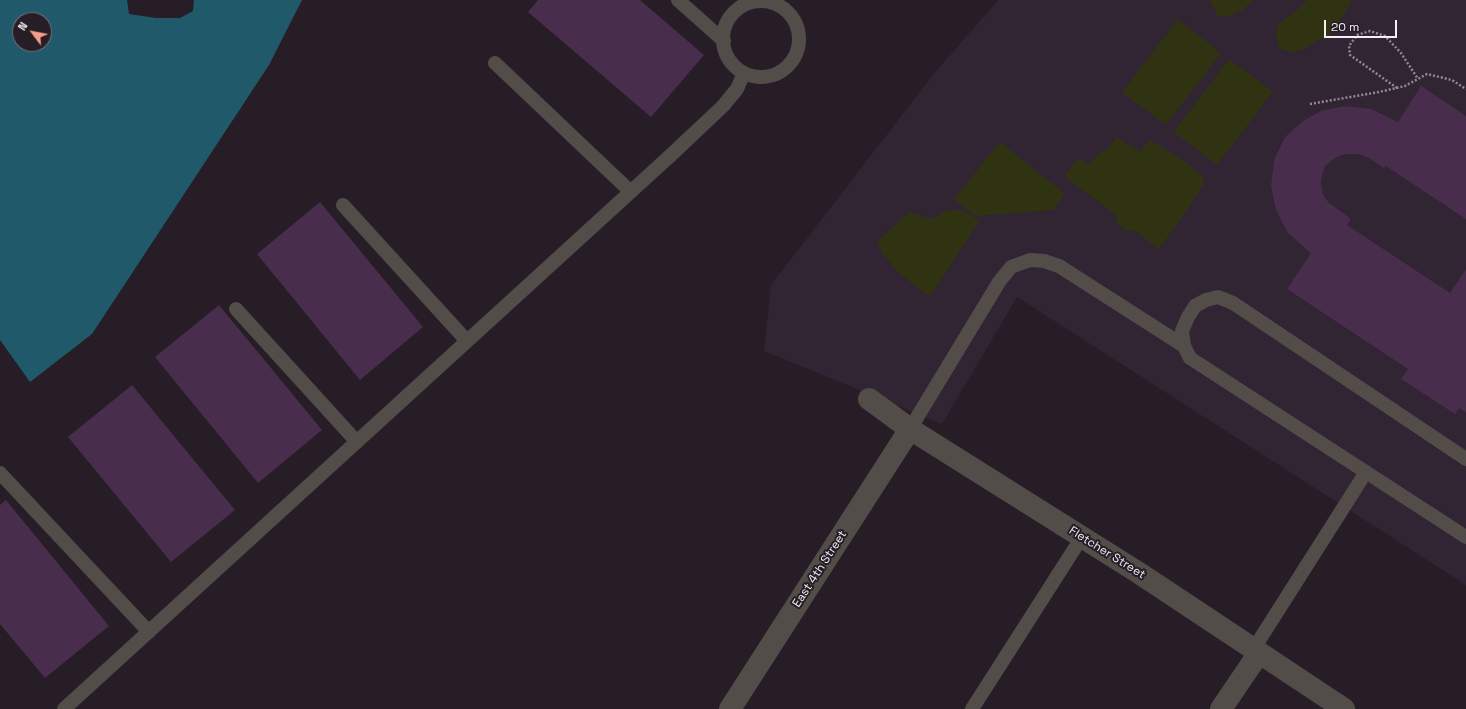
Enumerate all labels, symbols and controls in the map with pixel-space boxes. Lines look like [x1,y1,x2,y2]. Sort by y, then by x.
north arrow [12,12,52,52]
scale bar [1326,12,1399,38]
text: N [15,19,31,33]
text: 20 m [1331,19,1359,35]
street label: Fletcher Street [1066,524,1148,582]
street label: East 4th Street [790,528,850,610]

